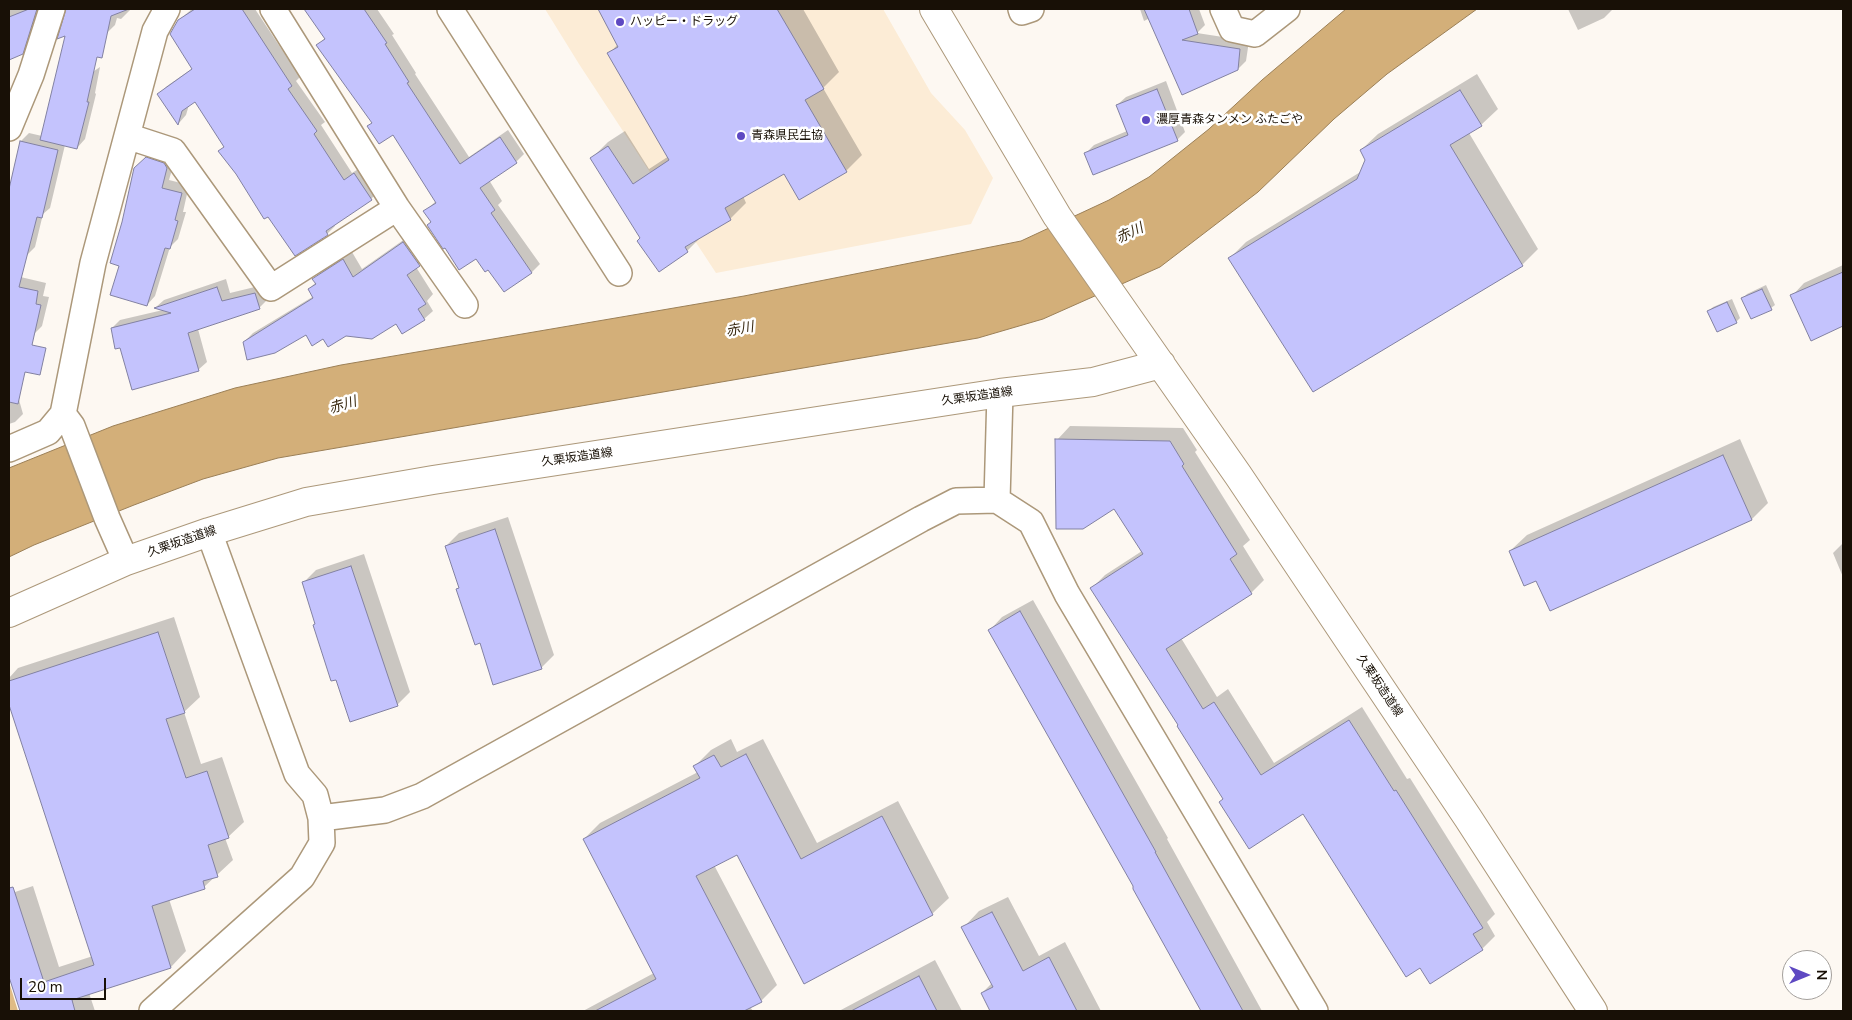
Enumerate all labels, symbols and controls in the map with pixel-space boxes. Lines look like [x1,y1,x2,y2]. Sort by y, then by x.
place label: ハッピー・ドラッグ [630,15,738,29]
marker: ハッピー・ドラッグ [614,16,626,28]
place label: 濃厚青森タンメン ふたごや [1156,113,1303,127]
marker: 濃厚青森タンメン ふたごや [1140,114,1152,126]
place label: 青森県民生協 [751,129,823,143]
marker: 青森県民生協 [735,130,747,142]
water label: 赤川 [1114,220,1146,248]
water label: 赤川 [725,319,755,341]
street label: 久栗坂造道線 [940,385,1014,409]
water label: 赤川 [327,394,359,418]
street label: 久栗坂造道線 [540,446,614,470]
street label: 久栗坂造道線 [146,523,218,561]
street label: 久栗坂造道線 [1353,652,1405,720]
north arrow [1782,950,1832,1000]
scale bar [22,968,109,1000]
text: N [1812,970,1831,980]
text: 20 m [28,977,63,997]

